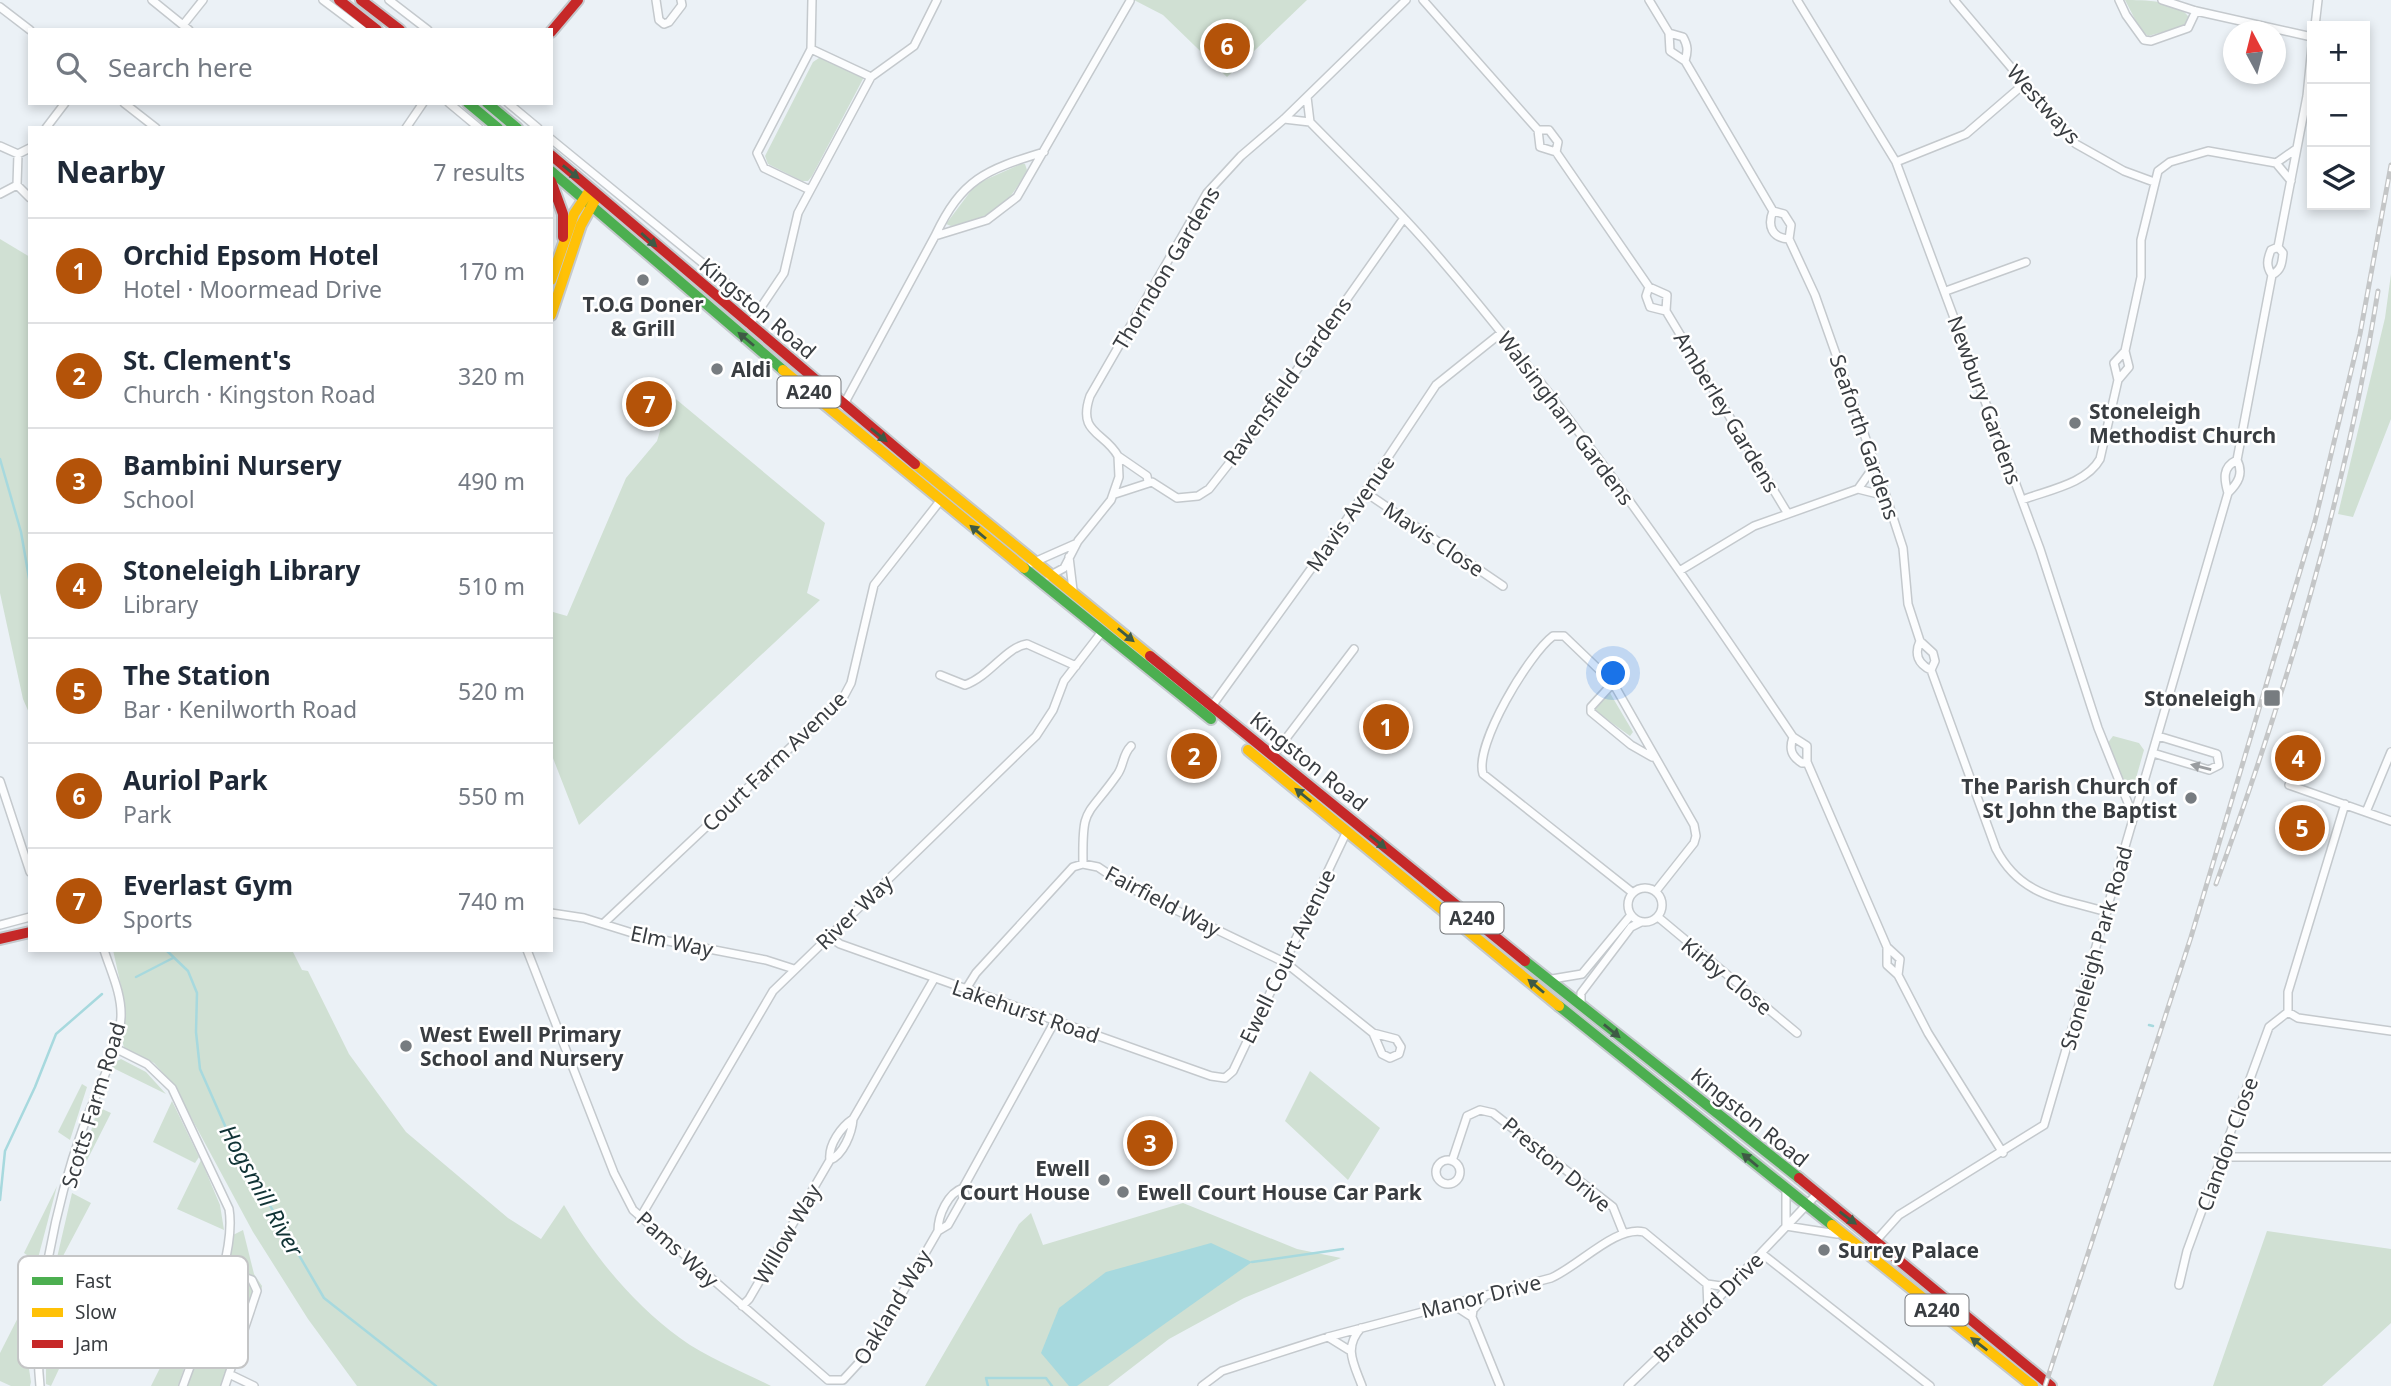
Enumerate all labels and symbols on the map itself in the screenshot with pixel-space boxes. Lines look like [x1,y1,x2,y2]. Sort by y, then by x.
pin: 6 [1204,20,1250,72]
north arrow [2223,21,2286,84]
street label: Westways [2001,58,2087,150]
one-way arrow [563,164,580,179]
street label: Thorndon Gardens [1106,181,1226,355]
one-way arrow [640,232,657,248]
street label: Kingston Road [694,251,822,365]
marker: T.O.G Doner & Grill [635,272,651,288]
place label: T.O.G Doner & Grill [582,290,704,342]
street label: Ravensfield Gardens [1216,291,1358,471]
street label: Newbury Gardens [1941,312,2029,488]
street label: Walsingham Gardens [1491,325,1641,511]
street label: Amberley Gardens [1668,327,1786,497]
one-way arrow [738,332,755,347]
street label: Seaforth Gardens [1824,351,1906,523]
place label: Aldi [731,355,771,383]
marker: Aldi [709,361,725,377]
road number: A240 [778,376,840,408]
pin: 7 [626,378,672,430]
place label: Stoneleigh Methodist Church [2089,397,2276,449]
marker: Stoneleigh Methodist Church [2067,415,2083,431]
one-way arrow [870,427,888,442]
street label: Mavis Avenue [1299,449,1401,577]
street label: Mavis Close [1378,495,1490,583]
one-way arrow [969,524,987,539]
one-way arrow [1118,627,1135,642]
your location [1596,656,1630,690]
place label: Stoneleigh [2144,684,2256,712]
street label: Court Farm Avenue [696,685,852,837]
marker: Stoneleigh [2262,688,2282,708]
pin: 1 [1363,701,1409,753]
street label: Kingston Road [1244,705,1374,817]
pin: 2 [1171,730,1217,782]
pin: 4 [2275,732,2321,784]
one-way arrow [2190,761,2212,772]
place label: The Parish Church of St John the Baptist [1961,772,2179,824]
one-way arrow [1294,788,1311,803]
marker: The Parish Church of St John the Baptist [2183,790,2199,806]
pin: 5 [2279,802,2325,854]
one-way arrow [1369,834,1387,849]
street label: Stoneleigh Park Road [2053,843,2139,1053]
street label: Fairfield Way [1101,859,1226,943]
street label: Ewell Court Avenue [1233,864,1341,1048]
street label: River Way [809,868,899,956]
road number: A240 [1440,902,1504,934]
street label: Elm Way [628,919,716,963]
street label: Kirby Close [1676,931,1778,1021]
street label: Lakehurst Road [949,973,1103,1049]
one-way arrow [1527,979,1544,994]
street label: Scotts Farm Road [54,1019,132,1191]
place label: West Ewell Primary School and Nursery [420,1020,624,1072]
one-way arrow [1603,1023,1621,1038]
marker: West Ewell Primary School and Nursery [398,1038,414,1054]
street label: Kingston Road [1685,1061,1815,1173]
street label: Clandon Close [2190,1073,2264,1215]
street label: Preston Drive [1497,1110,1617,1218]
pin: 3 [1127,1117,1173,1169]
water label: Hogsmill River [213,1118,312,1262]
one-way arrow [1742,1153,1760,1168]
place label: Ewell Court House [960,1154,1090,1206]
marker: Ewell Court House [1096,1172,1112,1188]
street label: Willow Way [747,1178,827,1289]
place label: Ewell Court House Car Park [1137,1178,1423,1206]
marker: Ewell Court House Car Park [1115,1184,1131,1200]
street label: Pams Way [631,1205,725,1293]
one-way arrow [1839,1211,1857,1225]
place label: Surrey Palace [1838,1236,1979,1264]
marker: Surrey Palace [1816,1242,1832,1258]
street label: Oakland Way [847,1244,938,1370]
street label: Bradford Drive [1647,1246,1769,1368]
legend [18,1256,248,1368]
text: Fast [75,1268,112,1294]
street label: Manor Drive [1418,1268,1544,1324]
road number: A240 [1906,1294,1968,1326]
text: Slow [75,1299,116,1325]
text: Jam [73,1331,109,1357]
one-way arrow [1970,1337,1988,1351]

